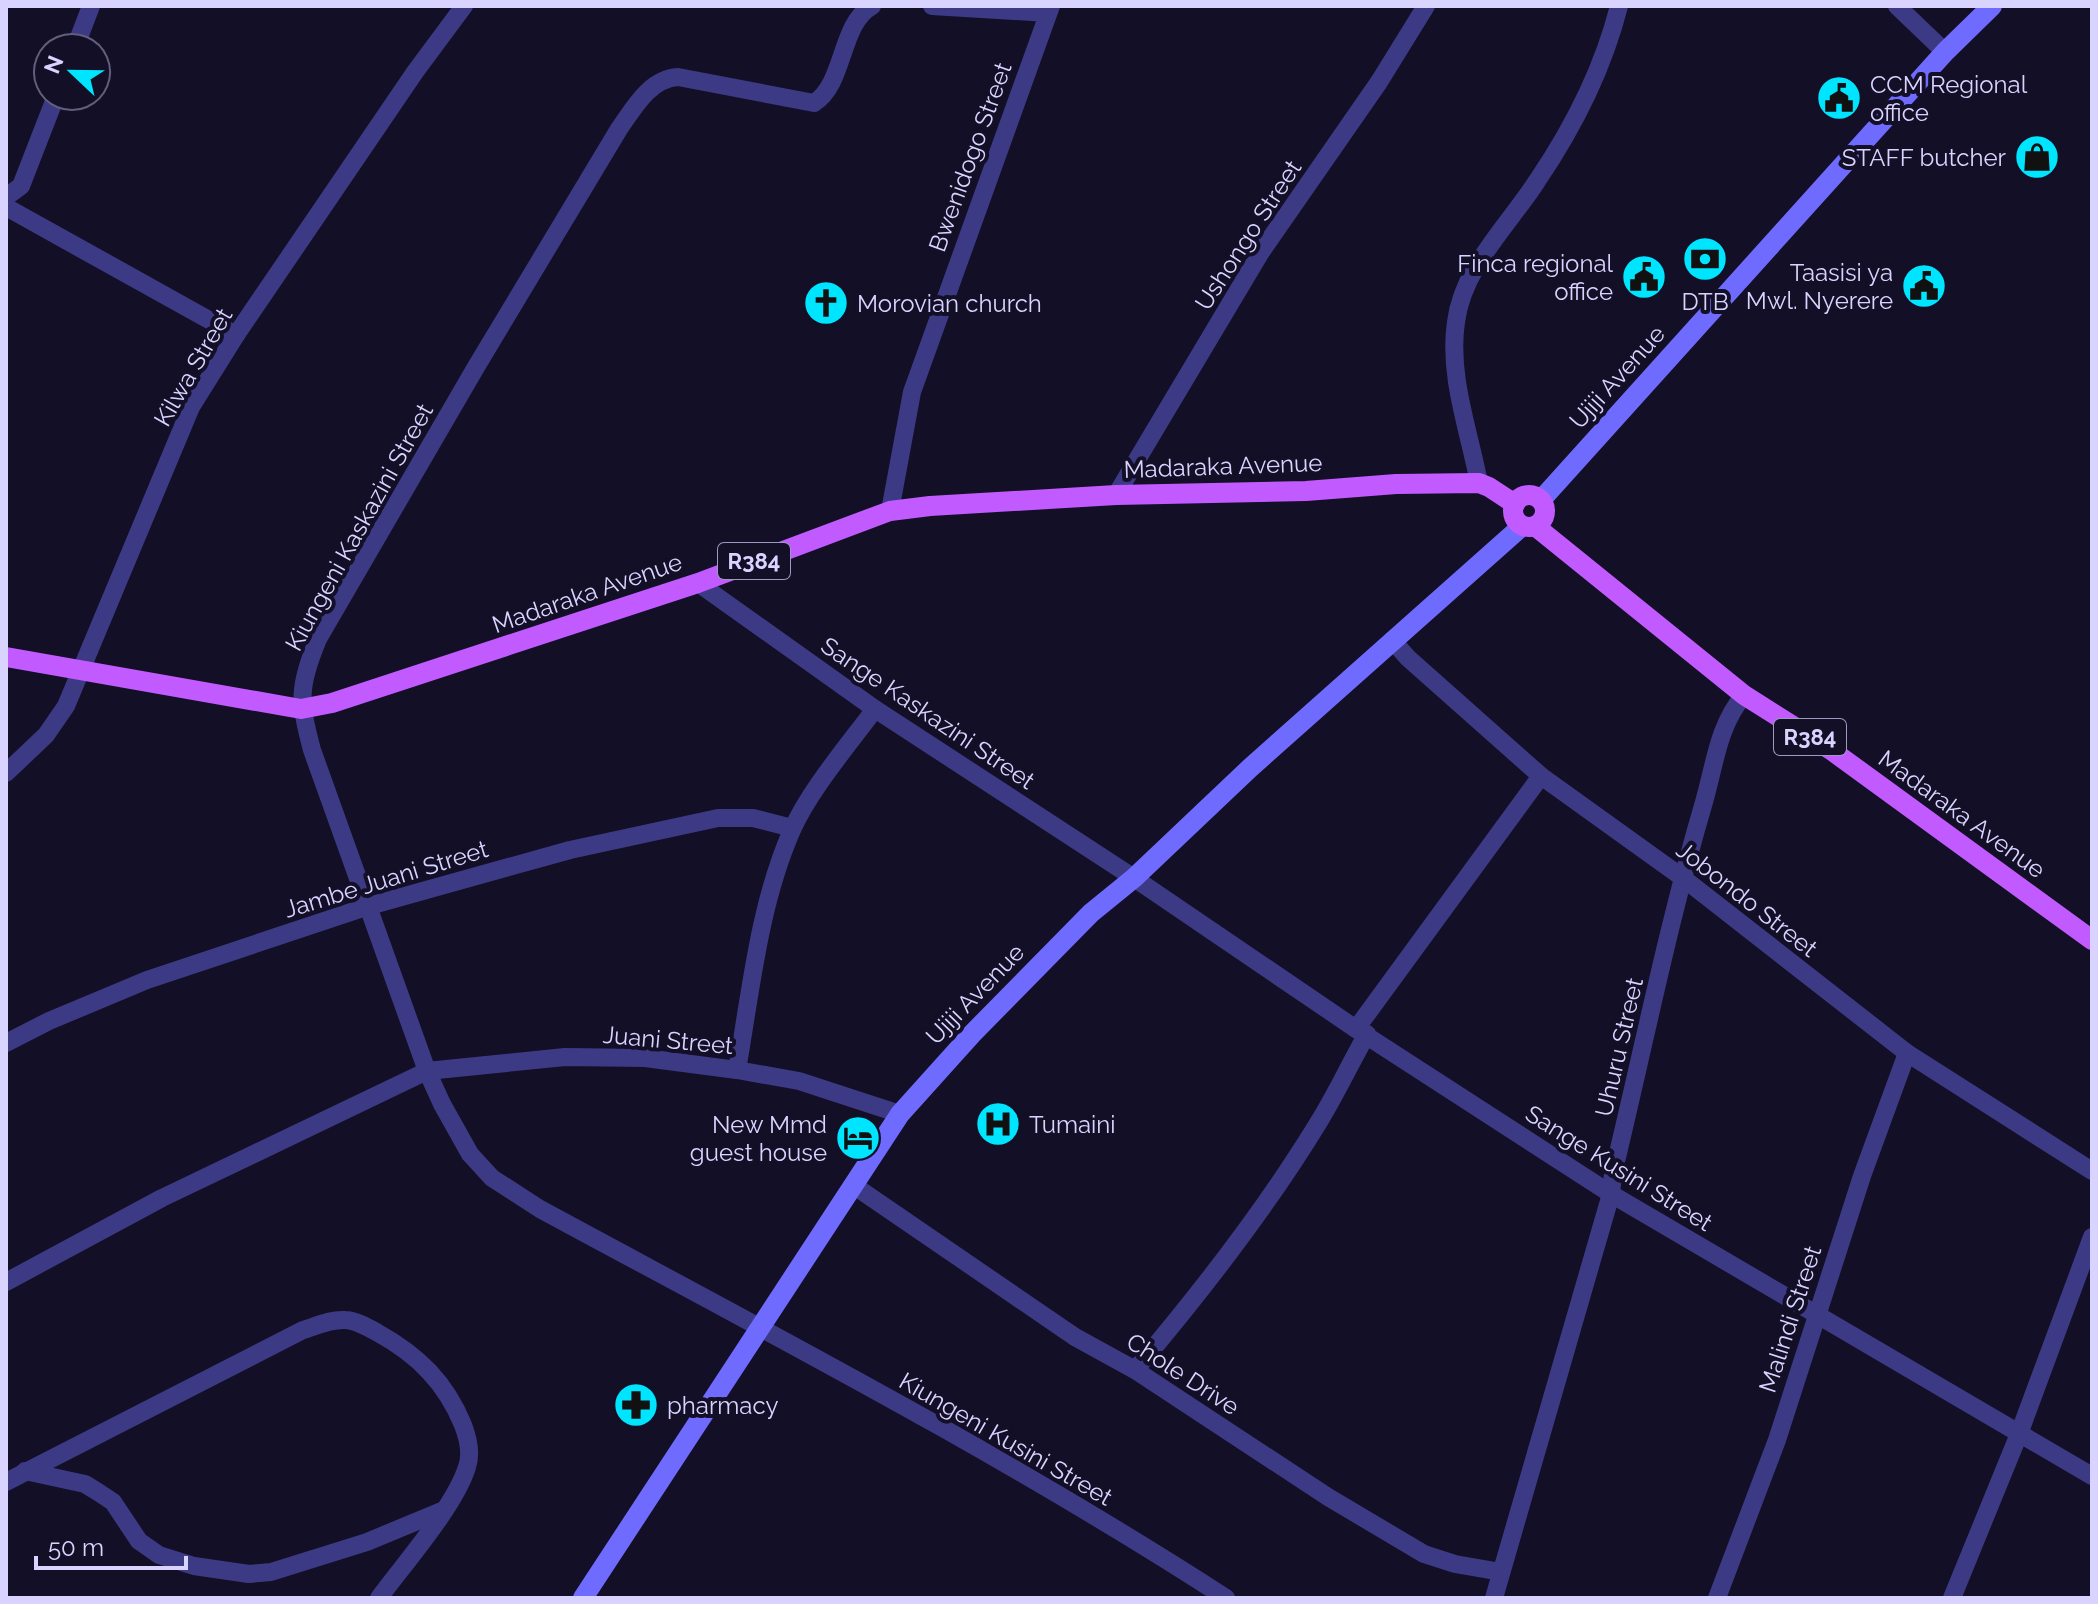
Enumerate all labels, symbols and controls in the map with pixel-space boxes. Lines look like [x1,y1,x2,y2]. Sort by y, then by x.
north arrow [32,32,112,112]
text: N [38,52,69,77]
street label: Bwenidogo Street [922,58,1018,256]
place label: CCM Regional office [1870,70,2028,127]
public building icon: CCM Regional office [1815,74,1863,122]
shop icon: STAFF butcher [2013,133,2061,181]
place label: STAFF butcher [1842,143,2007,172]
street label: Ushongo Street [1189,154,1307,316]
bank icon: DTB [1681,235,1729,283]
place label: Finca regional office [1457,249,1613,306]
public building icon: Finca regional office [1620,253,1668,301]
place label: Taasisi ya Mwl. Nyerere [1746,258,1893,315]
public building icon: Taasisi ya Mwl. Nyerere [1900,262,1948,310]
church icon: Morovian church [802,279,850,327]
place label: DTB [1681,287,1729,316]
place label: Morovian church [857,289,1042,318]
street label: Kilwa Street [148,303,238,431]
street label: Ujiji Avenue [1563,319,1671,435]
street label: Kiungeni Kaskazini Street [279,398,439,656]
street label: Madaraka Avenue [1123,448,1323,484]
road number: R384 [718,543,790,579]
street label: Madaraka Avenue [488,547,686,639]
street label: Sange Kaskazini Street [816,631,1040,795]
road number: R384 [1774,719,1846,755]
street label: Madaraka Avenue [1873,744,2051,884]
street label: Jambe Juani Street [281,834,491,924]
street label: Jobondo Street [1671,835,1823,963]
street label: Ujiji Avenue [920,938,1030,1050]
street label: Uhuru Street [1589,975,1649,1119]
street label: Juani Street [602,1020,734,1060]
street label: Sange Kusini Street [1520,1099,1718,1237]
hospital icon: Tumaini [974,1100,1022,1148]
place label: New Mmd guest house [690,1110,827,1167]
place label: Tumaini [1029,1110,1115,1139]
hotel icon: New Mmd guest house [834,1114,882,1162]
street label: Malindi Street [1753,1242,1827,1396]
street label: Chole Drive [1121,1327,1245,1421]
street label: Kiungeni Kusini Street [894,1366,1118,1512]
pharmacy icon: pharmacy [612,1381,660,1429]
place label: pharmacy [667,1391,778,1420]
scale bar [36,1520,186,1570]
text: 50 m [48,1533,104,1562]

